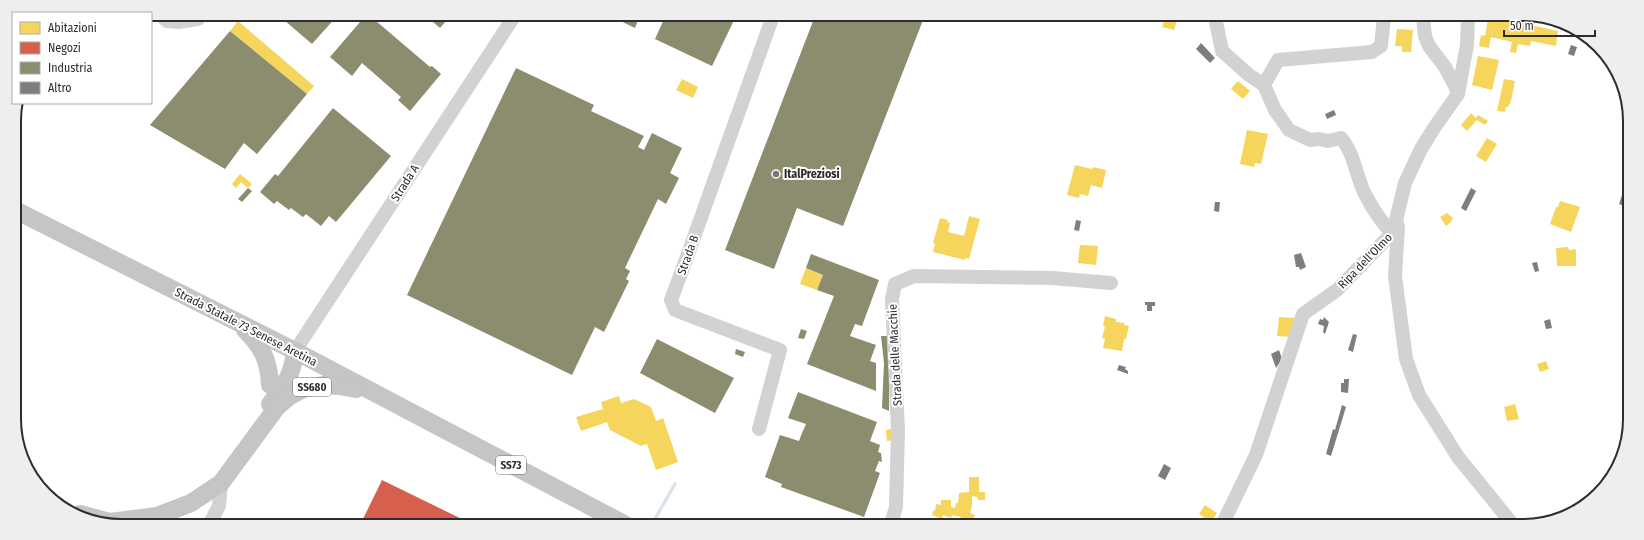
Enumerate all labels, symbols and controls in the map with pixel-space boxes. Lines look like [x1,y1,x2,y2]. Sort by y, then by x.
legend [12,12,152,104]
scale bar [1504,12,1595,38]
text: 50 m [1510,19,1534,33]
text: Abitazioni [48,21,97,35]
text: Negozi [48,41,81,55]
text: Industria [48,61,92,75]
text: Altro [48,81,72,95]
street label: Strada A [388,161,422,204]
place label: ItalPreziosi [784,167,840,181]
marker: ItalPreziosi [771,169,781,179]
street label: Ripa dell'Olmo [1335,230,1395,292]
street label: Strada B [674,233,702,277]
street label: Strada Statale 73 Senese Aretina [172,285,320,369]
street label: Strada delle Macchie [885,304,905,406]
road number: SS680 [293,378,331,396]
road number: SS73 [496,456,526,474]

